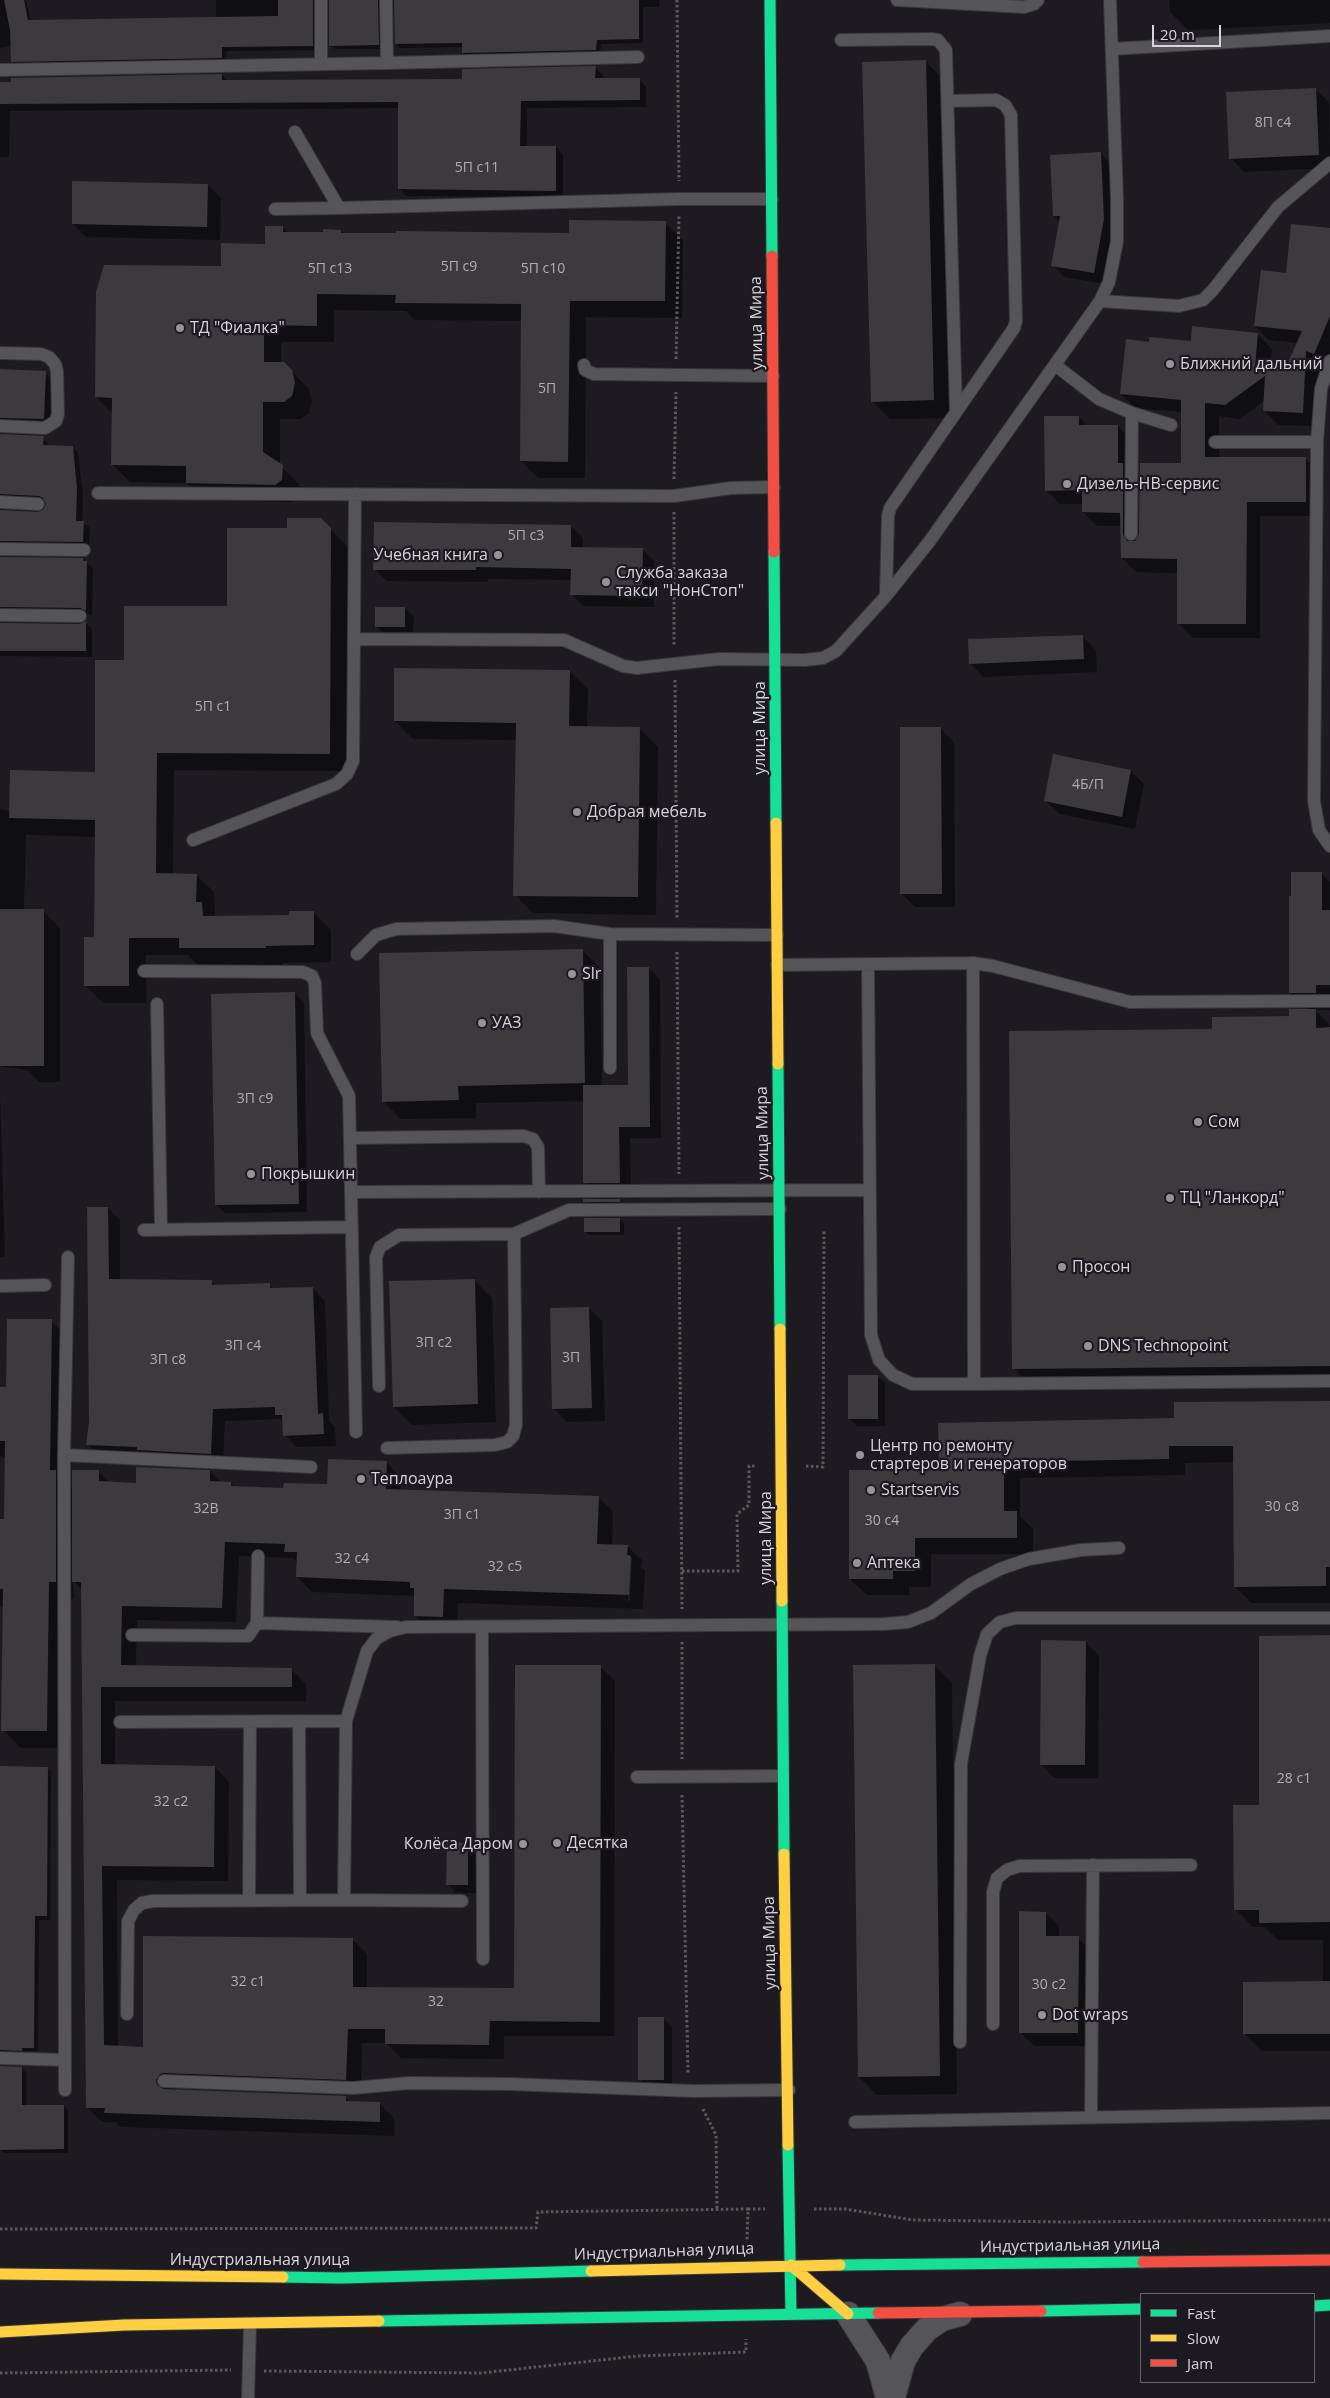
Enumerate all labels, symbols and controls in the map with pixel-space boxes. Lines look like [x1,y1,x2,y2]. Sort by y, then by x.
scale bar [1155,15,1224,47]
text: 20 m [1160,24,1195,44]
house number: 8П с4 [1255,115,1291,131]
house number: 5П с11 [455,160,499,176]
house number: 5П с9 [441,259,477,275]
house number: 5П с13 [308,261,352,277]
house number: 5П с10 [521,261,565,277]
street label: улица Мира [747,276,767,370]
place label: ТД "Фиалка" [190,318,285,338]
marker: ТД "Фиалка" [174,322,186,334]
place label: Ближний дальний [1180,354,1323,374]
marker: Ближний дальний [1164,358,1176,370]
house number: 5П [538,381,556,397]
place label: Дизель-НВ-сервис [1077,474,1219,494]
marker: Дизель-НВ-сервис [1061,478,1073,490]
house number: 5П с3 [508,528,544,544]
place label: Учебная книга [374,545,488,565]
marker: Учебная книга [492,549,504,561]
place label: Служба заказа такси "НонСтоп" [616,563,744,601]
marker: Служба заказа такси "НонСтоп" [600,576,612,588]
street label: улица Мира [750,681,770,775]
house number: 5П с1 [195,699,231,715]
house number: 4Б/П [1072,777,1104,793]
place label: Добрая мебель [587,802,707,822]
marker: Добрая мебель [571,806,583,818]
place label: Slr [582,964,601,984]
marker: Slr [566,968,578,980]
place label: УАЗ [492,1013,521,1033]
marker: УАЗ [476,1017,488,1029]
street label: улица Мира [753,1086,773,1180]
house number: 3П с9 [237,1091,273,1107]
place label: Сом [1208,1112,1239,1132]
marker: Сом [1192,1116,1204,1128]
place label: Покрышкин [261,1164,355,1184]
marker: Покрышкин [245,1168,257,1180]
place label: ТЦ "Ланкорд" [1180,1188,1285,1208]
marker: ТЦ "Ланкорд" [1164,1192,1176,1204]
place label: Просон [1072,1257,1130,1277]
marker: Просон [1056,1261,1068,1273]
house number: 3П с2 [416,1335,452,1351]
place label: DNS Technopoint [1098,1336,1228,1356]
house number: 3П с4 [225,1338,261,1354]
marker: DNS Technopoint [1082,1340,1094,1352]
house number: 3П [562,1350,580,1366]
house number: 3П с8 [150,1352,186,1368]
place label: Центр по ремонту стартеров и генераторов [870,1436,1067,1474]
marker: Центр по ремонту стартеров и генераторов [854,1449,866,1461]
place label: Теплоаура [371,1469,453,1489]
marker: Теплоаура [355,1473,367,1485]
place label: Startservis [881,1480,959,1500]
marker: Startservis [865,1484,877,1496]
street label: улица Мира [756,1491,776,1585]
house number: 30 с8 [1265,1499,1299,1515]
house number: 32В [193,1501,219,1517]
house number: 3П с1 [444,1507,480,1523]
house number: 30 с4 [865,1513,899,1529]
house number: 32 с4 [335,1551,369,1567]
place label: Аптека [867,1553,921,1573]
marker: Аптека [851,1557,863,1569]
house number: 32 с5 [488,1559,522,1575]
house number: 28 с1 [1277,1771,1311,1787]
house number: 32 с2 [154,1794,188,1810]
place label: Десятка [567,1833,628,1853]
place label: Колёса Даром [404,1834,513,1854]
marker: Десятка [551,1837,563,1849]
marker: Колёса Даром [517,1838,529,1850]
street label: улица Мира [760,1896,780,1990]
house number: 32 с1 [231,1974,265,1990]
house number: 30 с2 [1032,1977,1066,1993]
house number: 32 [428,1994,444,2010]
place label: Dot wraps [1052,2005,1128,2025]
marker: Dot wraps [1036,2009,1048,2021]
street label: Индустриальная улица [980,2235,1160,2257]
street label: Индустриальная улица [574,2239,754,2265]
street label: Индустриальная улица [170,2250,350,2270]
legend [1140,2293,1315,2383]
text: Fast [1187,2303,1216,2323]
text: Slow [1187,2328,1220,2348]
text: Jam [1187,2353,1213,2373]

